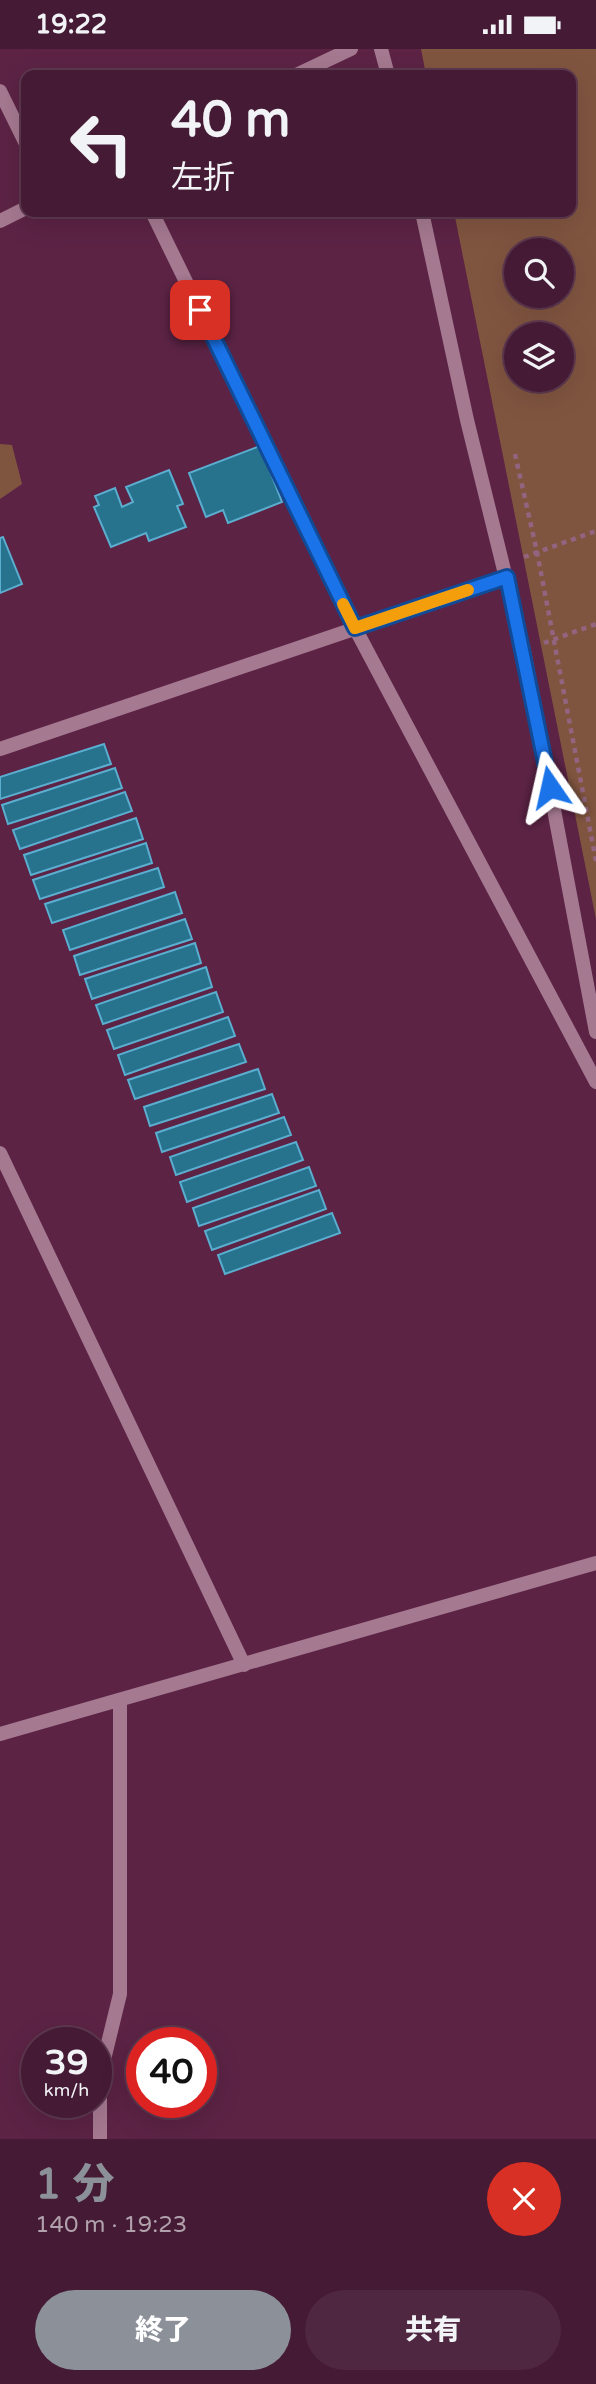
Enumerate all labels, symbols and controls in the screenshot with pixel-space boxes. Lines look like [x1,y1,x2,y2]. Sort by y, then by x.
text: 19:22 [35,9,107,40]
text: 40 m [171,91,290,150]
icon: left [56,98,147,189]
text: 左折 [171,159,235,197]
map controls [504,238,574,392]
button: search [504,238,574,308]
pin [170,280,230,340]
icon: arrive [181,291,219,329]
button: layers [504,322,574,392]
position arrow [513,750,587,824]
speed limit sign: 40 [126,2027,217,2118]
text: 39 [45,2042,88,2084]
text: km/h [44,2079,89,2101]
text: 1 分 [35,2159,114,2210]
button: close [487,2162,561,2236]
text: 140 m · 19:23 [35,2211,187,2239]
button: 終了 [35,2290,291,2370]
button: 共有 [305,2290,561,2370]

